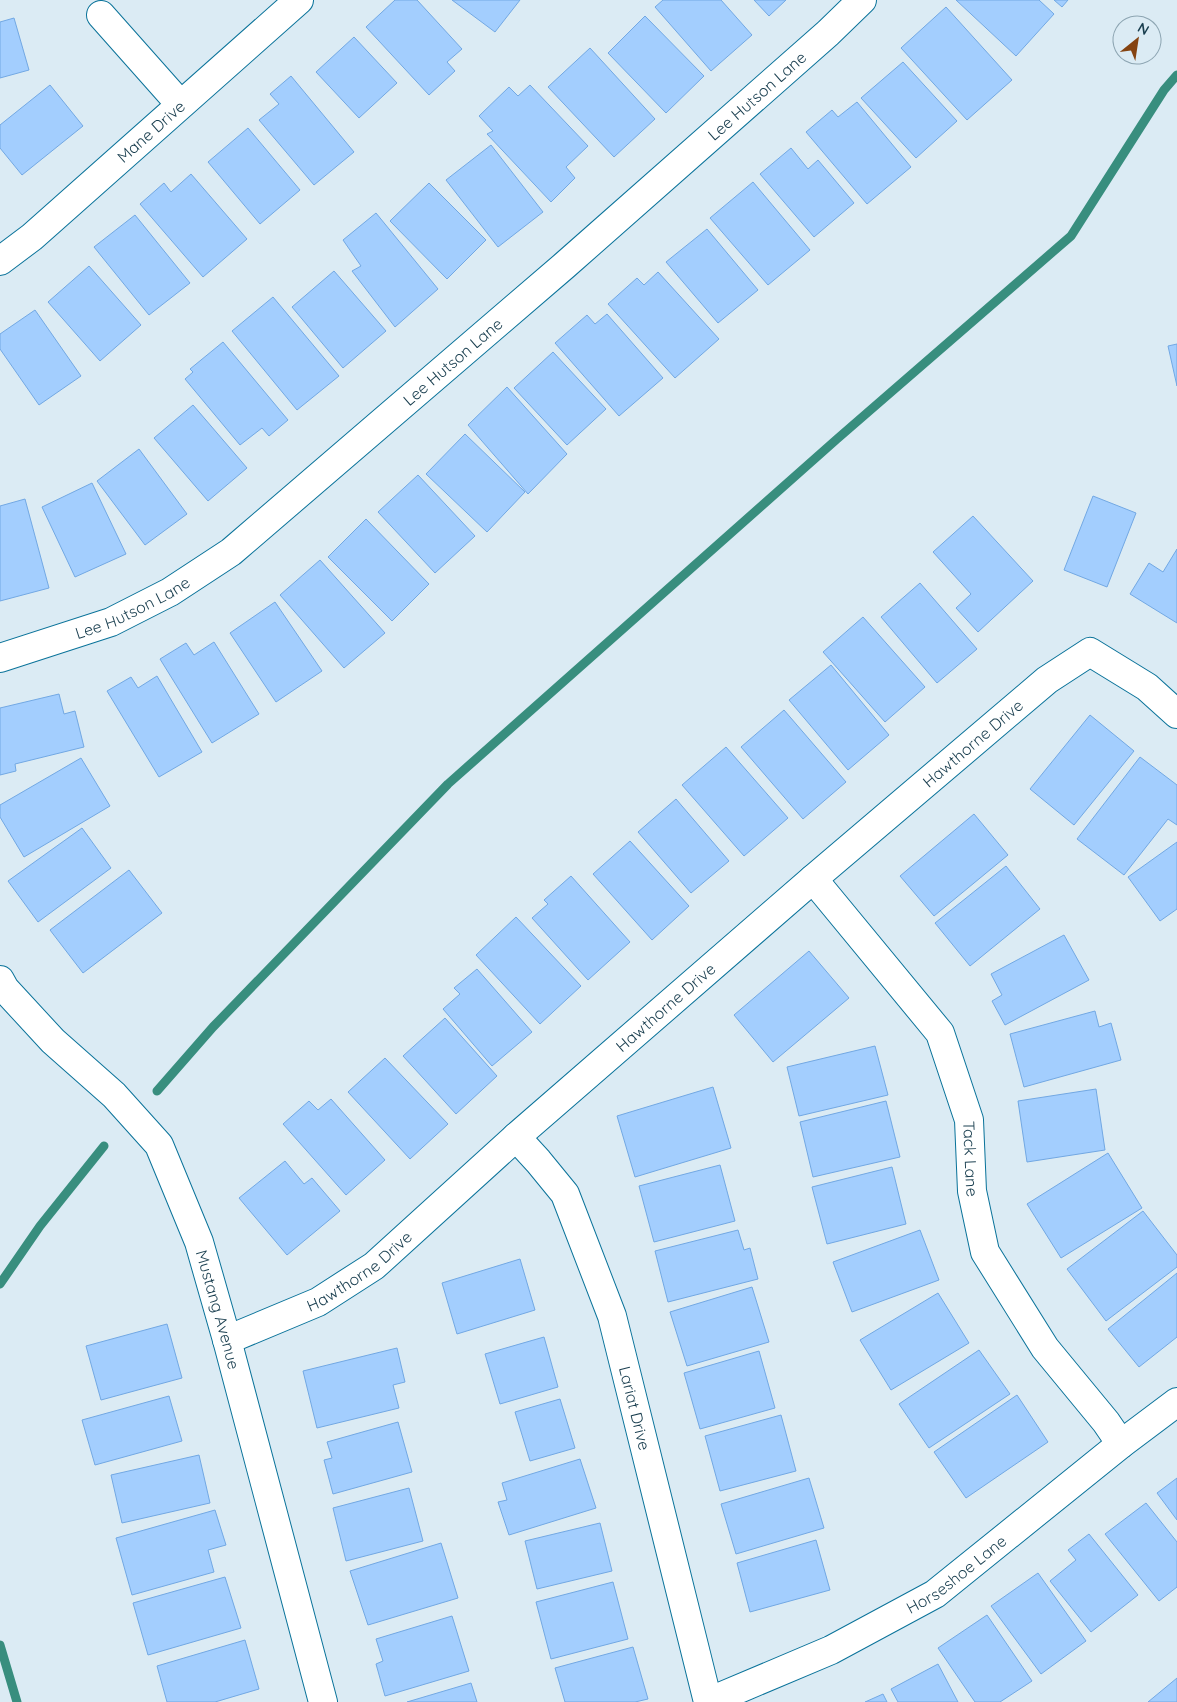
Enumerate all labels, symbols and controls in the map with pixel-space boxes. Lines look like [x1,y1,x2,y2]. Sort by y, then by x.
north arrow [1112,15,1162,65]
text: N [1135,18,1152,39]
street label: Lee Hutson Lane [703,47,810,145]
street label: Mane Drive [113,96,189,167]
street label: Lee Hutson Lane [399,313,506,410]
street label: Lee Hutson Lane [73,572,193,643]
street label: Hawthorne Drive [918,695,1027,792]
street label: Hawthorne Drive [611,958,719,1056]
street label: Tack Lane [959,1120,983,1198]
street label: Hawthorne Drive [304,1227,416,1316]
street label: Mustang Avenue [192,1248,244,1372]
street label: Lariat Drive [615,1364,655,1452]
street label: Horseshoe Lane [903,1531,1010,1618]

